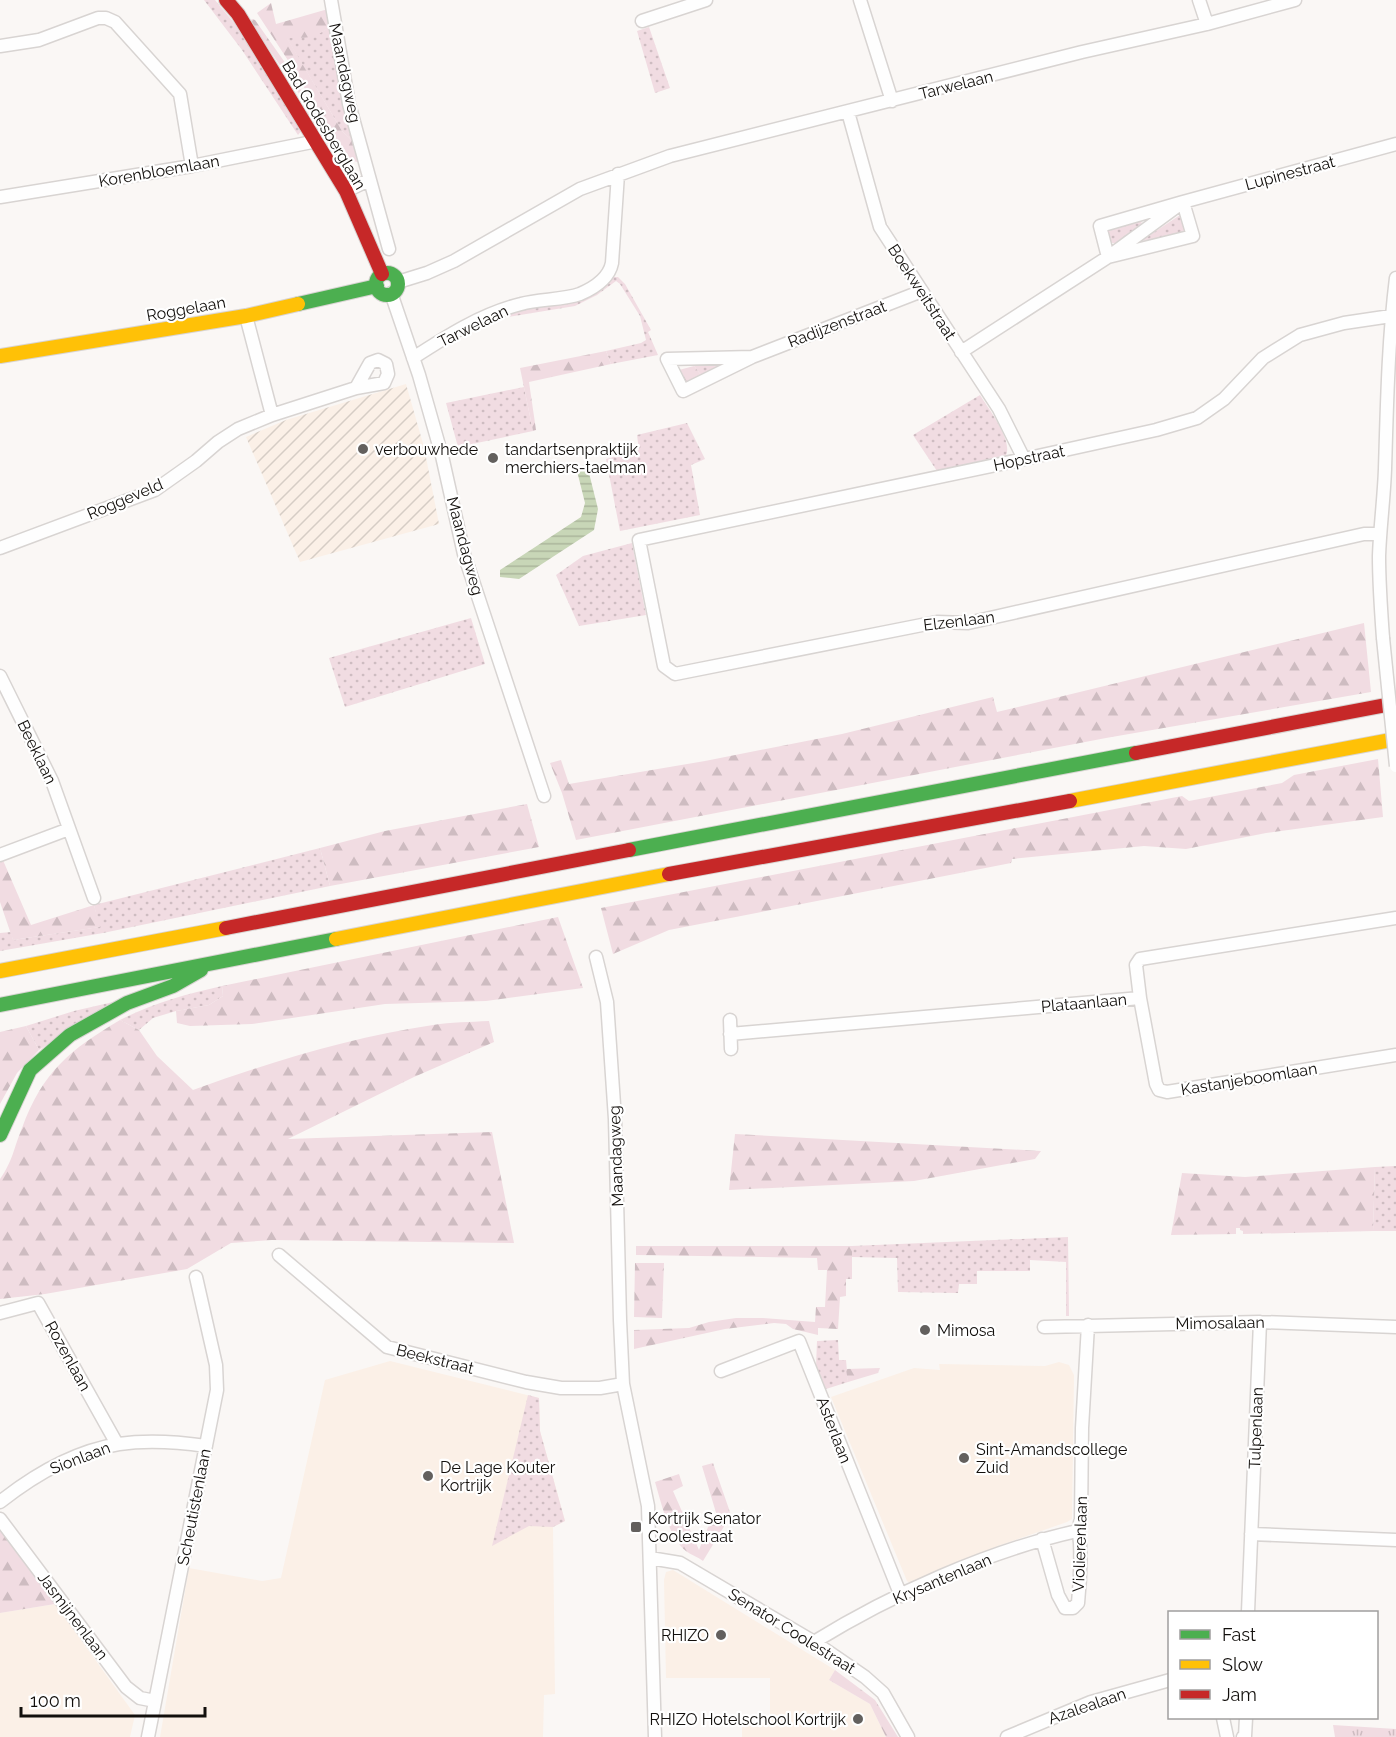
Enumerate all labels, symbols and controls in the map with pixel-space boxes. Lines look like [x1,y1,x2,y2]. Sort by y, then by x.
street label: Maandagweg [325,21,365,125]
street label: Bad Godesberglaan [278,57,370,193]
street label: Tarwelaan [917,67,995,103]
street label: Korenbloemlaan [97,151,221,191]
street label: Lupinestraat [1243,152,1338,194]
street label: Boekweitstraat [884,241,960,344]
street label: Roggelaan [145,293,227,325]
street label: Radijzenstraat [785,296,890,351]
street label: Tarwelaan [435,301,511,351]
place label: verbouwhede [375,440,478,459]
place label: tandartsenpraktijk merchiers-taelman [505,440,646,477]
street label: Hopstraat [992,441,1067,475]
marker: verbouwhede [356,442,370,456]
marker: tandartsenpraktijk merchiers-taelman [486,451,500,465]
street label: Roggeveld [84,474,166,523]
street label: Maandagweg [443,495,487,597]
street label: Elzenlaan [922,607,996,635]
street label: Beeklaan [13,717,61,787]
street label: Plataanlaan [1040,990,1128,1016]
street label: Kastanjeboomlaan [1179,1059,1319,1099]
street label: Maandagweg [605,1105,627,1207]
street label: Mimosalaan [1175,1313,1265,1333]
street label: Rozenlaan [41,1318,95,1394]
place label: Mimosa [937,1321,995,1340]
marker: Mimosa [918,1323,932,1337]
street label: Beekstraat [394,1340,476,1378]
street label: Tulpenlaan [1245,1387,1267,1469]
street label: Asterlaan [813,1394,855,1466]
street label: Sionlaan [47,1438,113,1478]
place label: Sint-Amandscollege Zuid [976,1440,1127,1477]
street label: Scheutistenlaan [173,1447,215,1567]
marker: Sint-Amandscollege Zuid [957,1451,971,1465]
place label: De Lage Kouter Kortrijk [440,1458,556,1495]
marker: De Lage Kouter Kortrijk [421,1469,435,1483]
street label: Violierenlaan [1069,1496,1091,1592]
place label: Kortrijk Senator Coolestraat [648,1509,761,1546]
marker: Kortrijk Senator Coolestraat [629,1520,643,1534]
street label: Krysantenlaan [890,1550,994,1608]
street label: Jasmijnenlaan [34,1568,112,1664]
street label: Senator Coolestraat [725,1584,860,1678]
legend [1168,1611,1378,1719]
text: Fast [1222,1624,1256,1645]
place label: RHIZO [661,1626,709,1645]
marker: RHIZO [714,1628,728,1642]
text: Slow [1222,1654,1263,1675]
scale bar [21,1680,206,1718]
street label: Azalealaan [1046,1684,1128,1728]
text: Jam [1222,1684,1257,1705]
text: 100 m [30,1690,81,1711]
place label: RHIZO Hotelschool Kortrijk [650,1710,847,1729]
marker: RHIZO Hotelschool Kortrijk [851,1712,865,1726]

